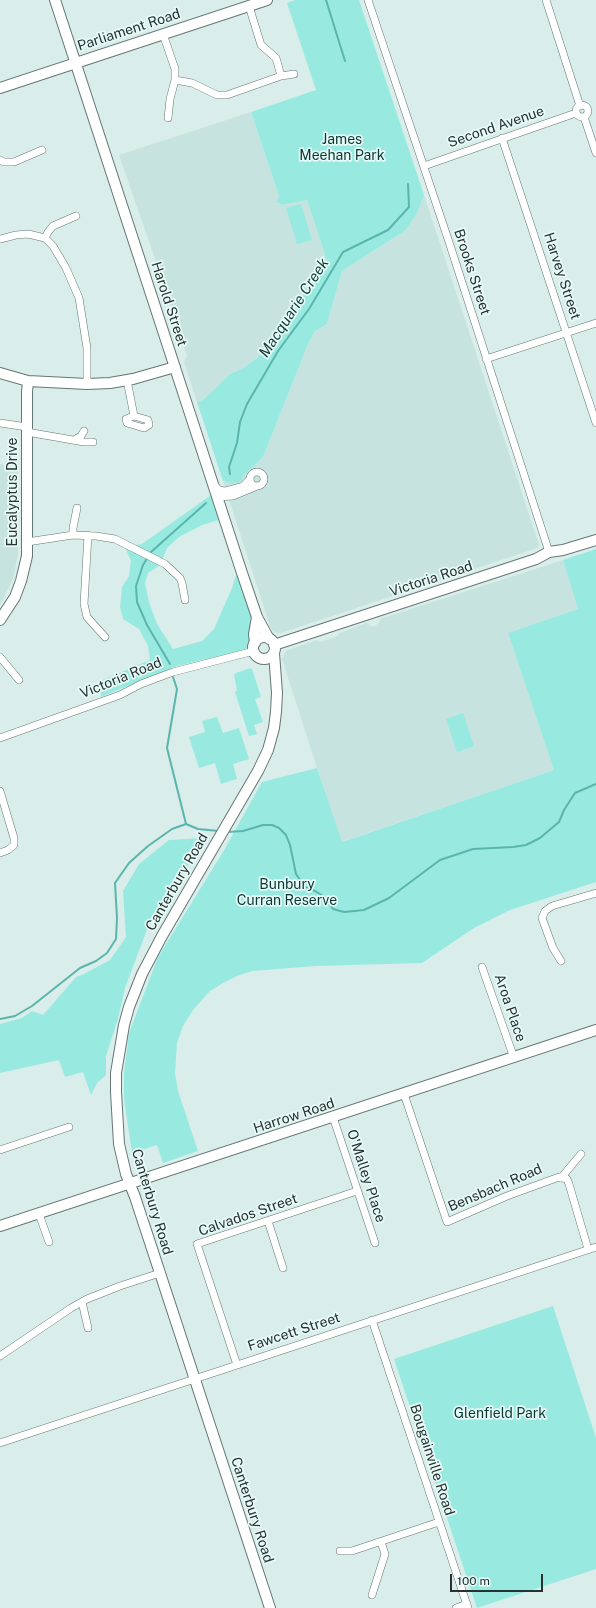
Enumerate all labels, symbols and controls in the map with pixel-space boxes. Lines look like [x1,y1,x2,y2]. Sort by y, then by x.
street label: Parliament Road [75,5,183,55]
street label: Second Avenue [446,103,546,151]
park label: James Meehan Park [299,132,385,164]
street label: Brooks Street [450,227,494,317]
street label: Harvey Street [540,230,584,322]
water label: Macquarie Creek [255,255,333,361]
street label: Harold Street [147,259,191,349]
street label: Eucalyptus Drive [5,438,21,546]
street label: Victoria Road [387,558,475,600]
street label: Victoria Road [78,654,164,702]
street label: Canterbury Road [142,830,212,934]
park label: Bunbury Curran Reserve [237,877,337,910]
street label: Aroa Place [491,972,529,1044]
street label: Harrow Road [251,1095,337,1137]
street label: O'Malley Place [343,1127,389,1225]
street label: Canterbury Road [128,1147,176,1257]
street label: Bensbach Road [445,1161,545,1215]
street label: Calvados Street [196,1190,300,1240]
street label: Fawcett Street [246,1309,342,1355]
street label: Bougainville Road [406,1402,458,1518]
park label: Glenfield Park [454,1406,546,1422]
street label: Canterbury Road [227,1455,277,1565]
scale bar [452,1566,545,1592]
text: 100 m [457,1574,490,1588]

